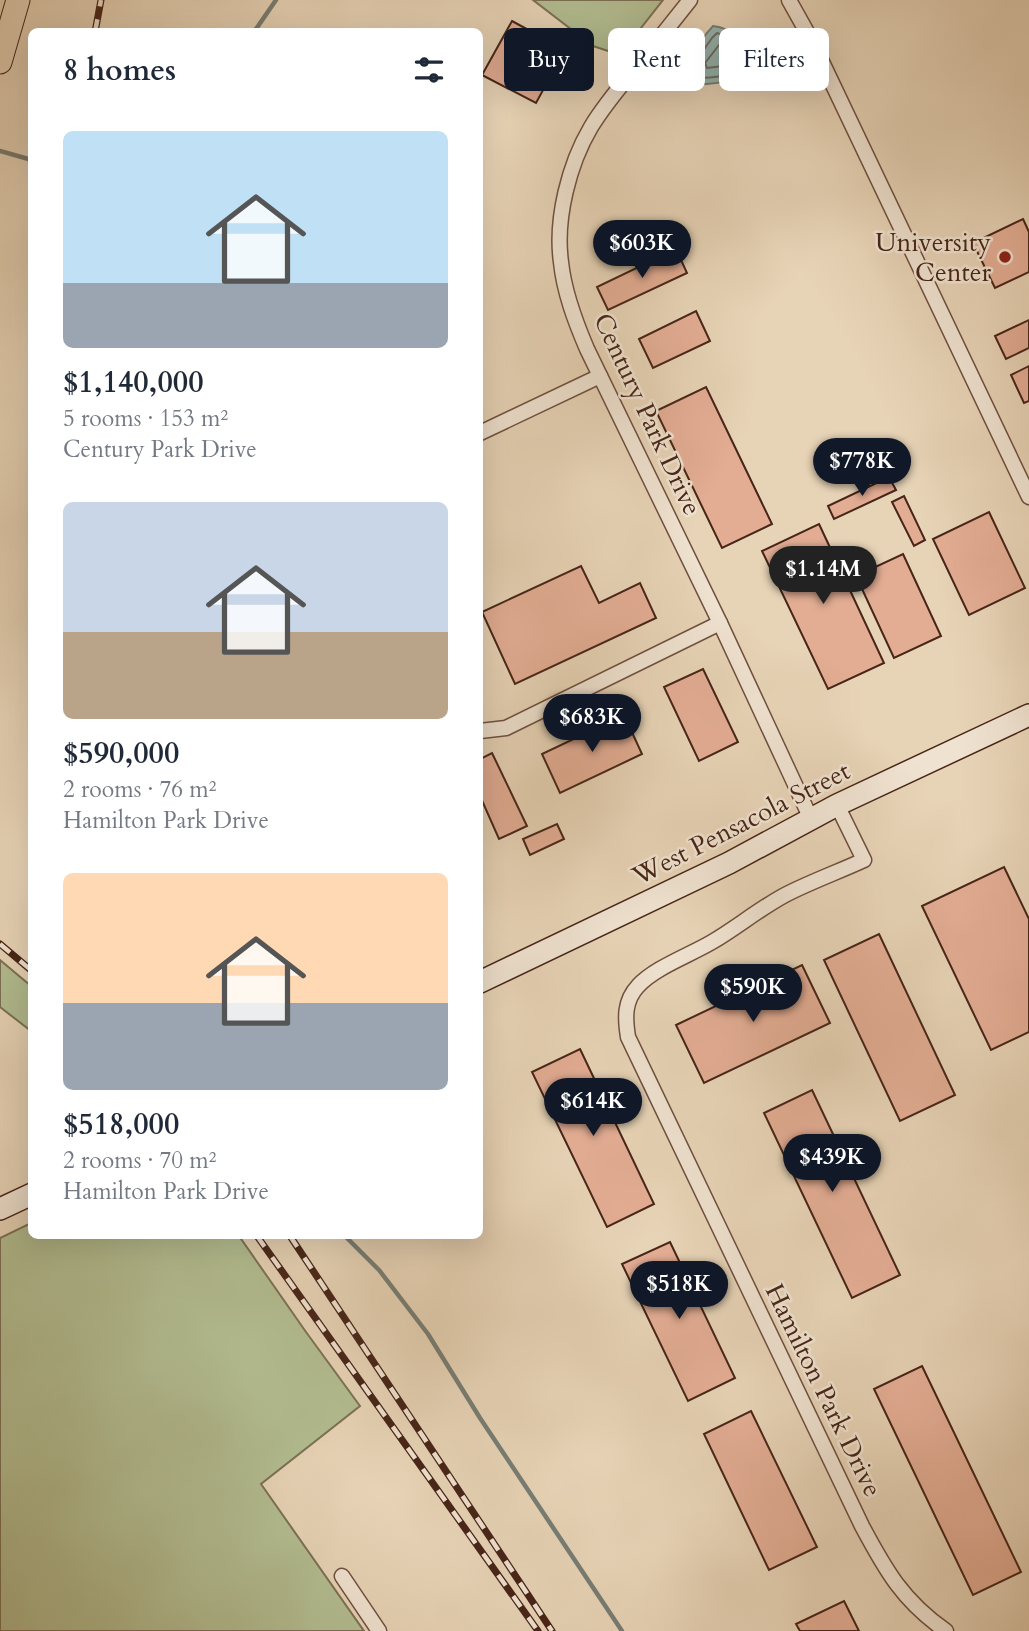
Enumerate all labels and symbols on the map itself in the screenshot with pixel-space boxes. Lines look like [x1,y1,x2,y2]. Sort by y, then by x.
pin: $603K [593,220,691,280]
place label: University Center [875,225,992,290]
marker: University Center [997,249,1013,265]
street label: Century Park Drive [585,308,710,521]
pin: $778K [813,438,911,498]
pin: $1.14M [766,546,880,606]
pin: $683K [543,694,641,754]
street label: West Pensacola Street [626,753,856,894]
pin: $590K [704,964,802,1024]
pin: $614K [544,1078,642,1138]
pin: $439K [783,1134,881,1194]
pin: $518K [630,1262,728,1321]
street label: Hamilton Park Drive [757,1278,890,1503]

